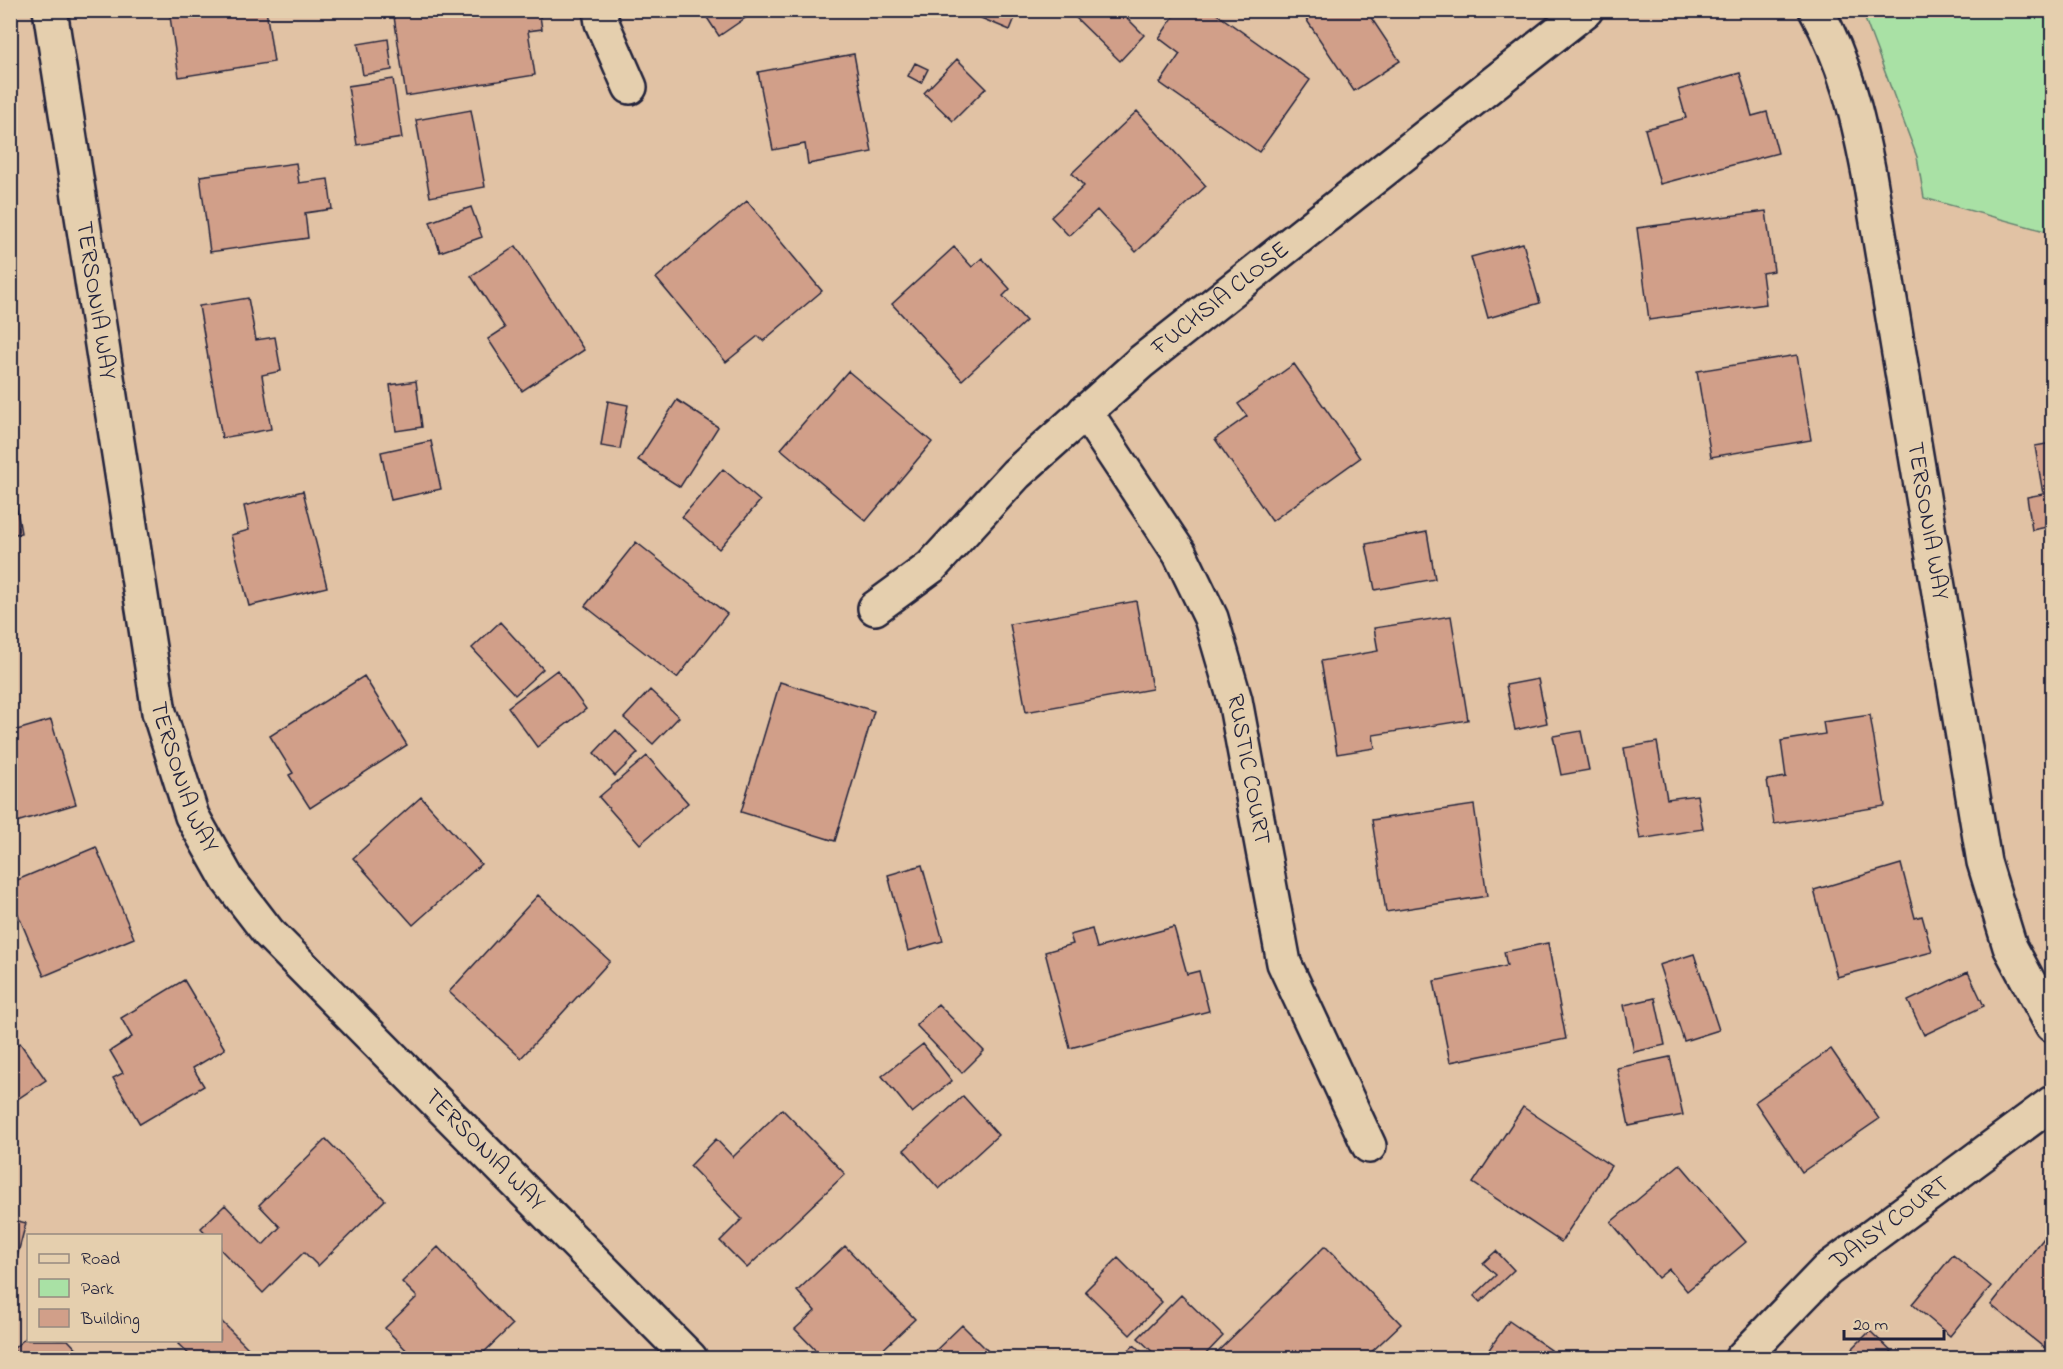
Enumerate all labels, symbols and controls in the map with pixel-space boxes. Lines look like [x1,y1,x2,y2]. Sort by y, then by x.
street label: TERSONIA WAY [66,219,125,382]
street label: FUCHSIA CLOSE [1143,233,1297,365]
street label: TERSONIA WAY [1897,439,1957,603]
street label: RUSTIC COURT [1217,691,1279,848]
street label: TERSONIA WAY [140,699,227,860]
street label: TERSONIA WAY [416,1081,553,1220]
street label: DAISY COURT [1822,1167,1957,1280]
legend [27,1234,222,1342]
text: Road [81,1247,120,1273]
text: Park [81,1277,114,1303]
scale bar [1844,1303,1944,1341]
text: Building [80,1307,140,1334]
text: 20 m [1853,1313,1888,1339]

